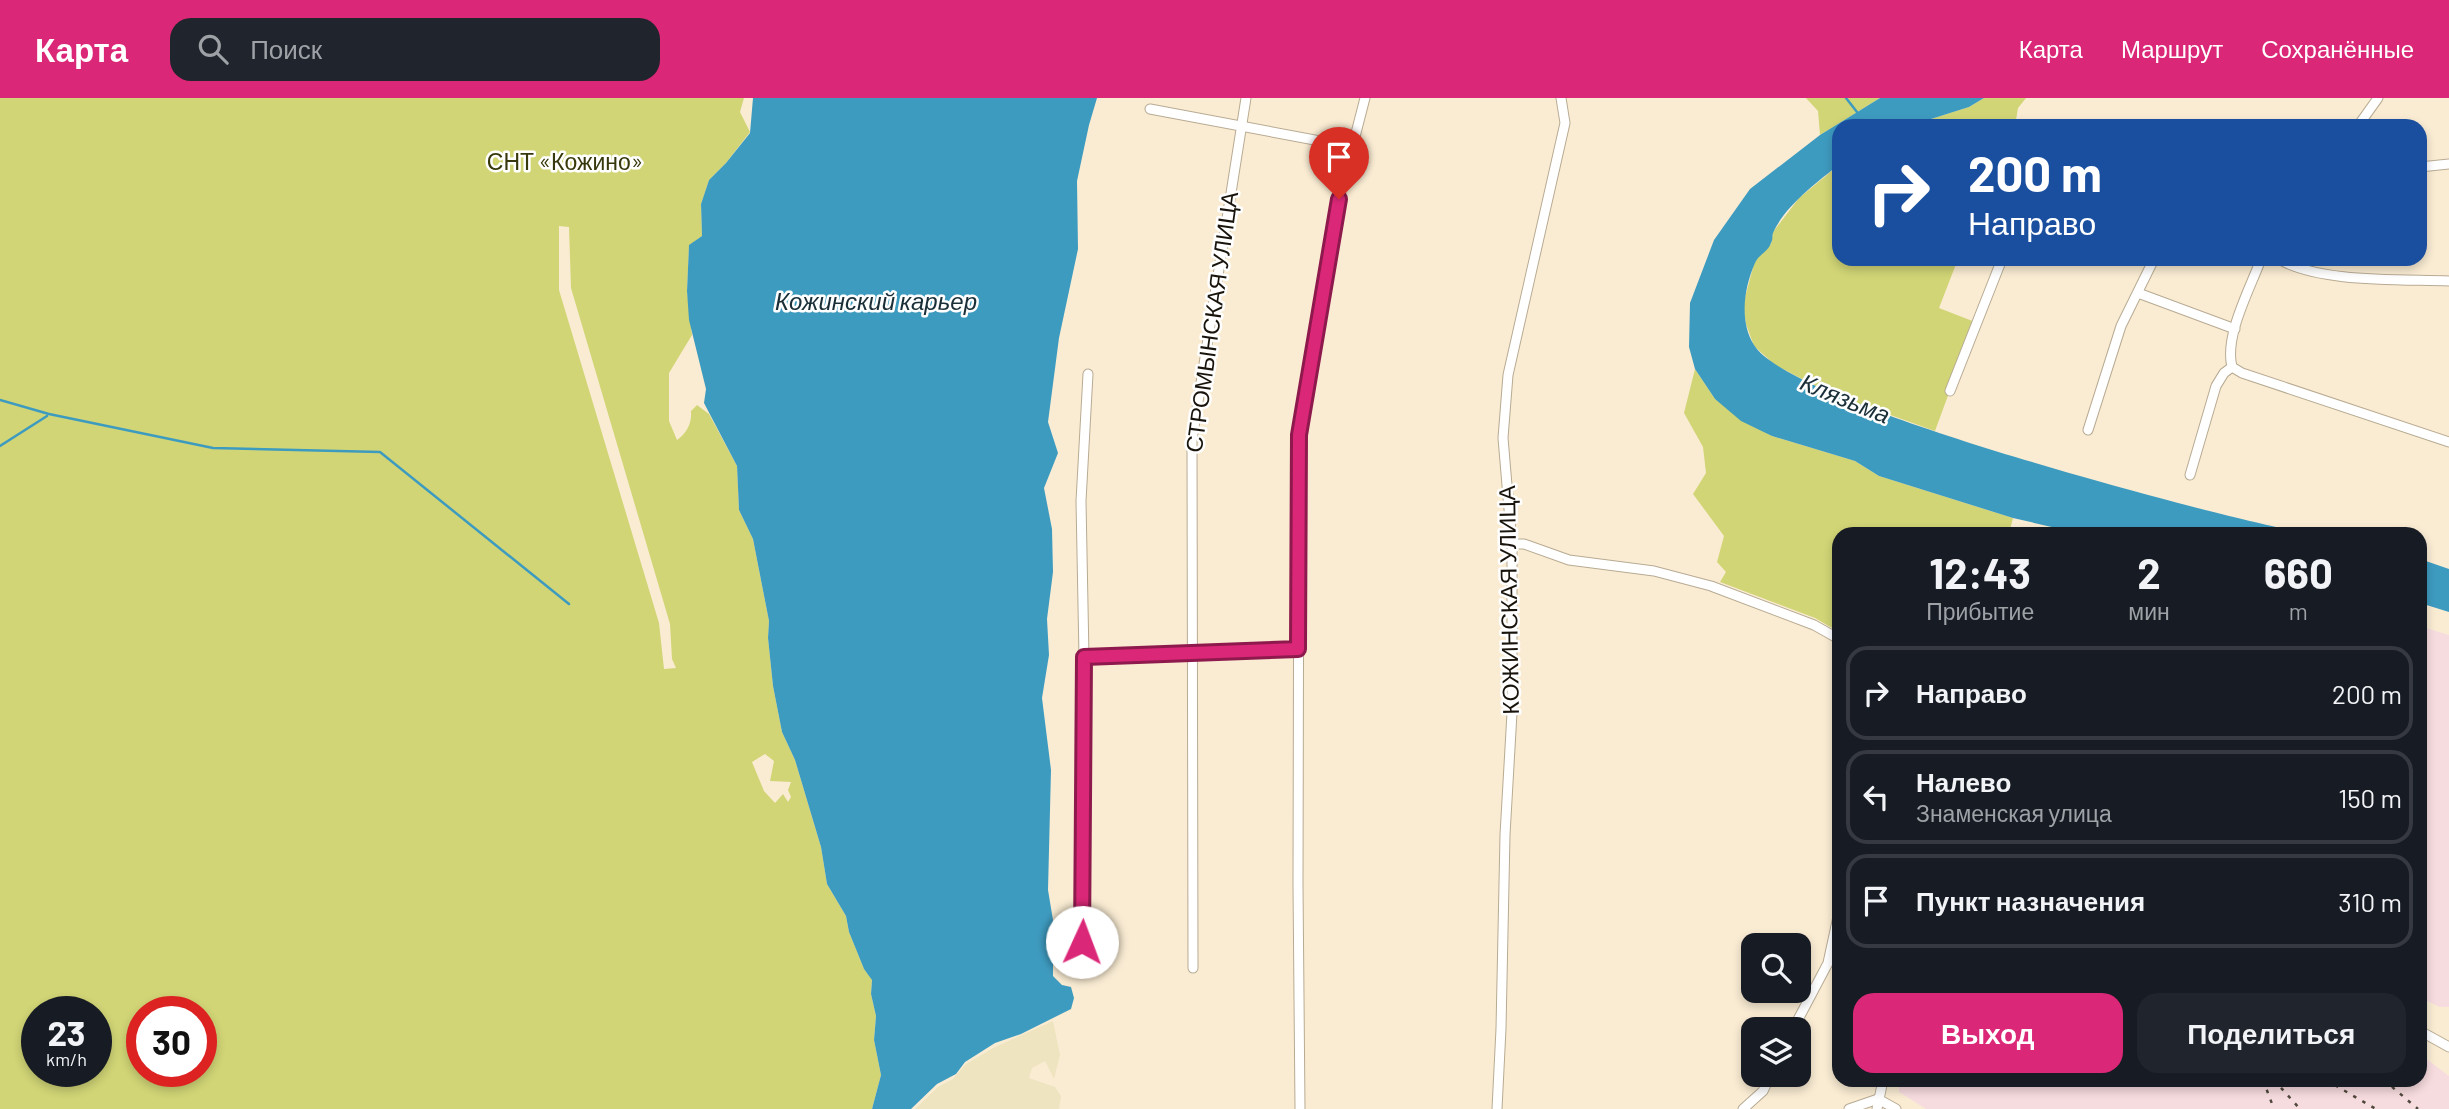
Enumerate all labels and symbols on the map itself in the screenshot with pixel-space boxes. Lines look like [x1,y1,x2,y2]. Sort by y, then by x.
pin [1309,127,1369,199]
park label: СНТ «Кожино» [487,147,643,175]
street label: СТРОМЫНСКАЯ УЛИЦА [1179,189,1243,454]
water label: Кожинский карьер [775,286,977,315]
water label: Клязьма [1797,367,1895,429]
street label: КОЖИНСКАЯ УЛИЦА [1492,484,1524,715]
position arrow [1045,905,1119,979]
speed limit sign: 30 [126,996,217,1087]

